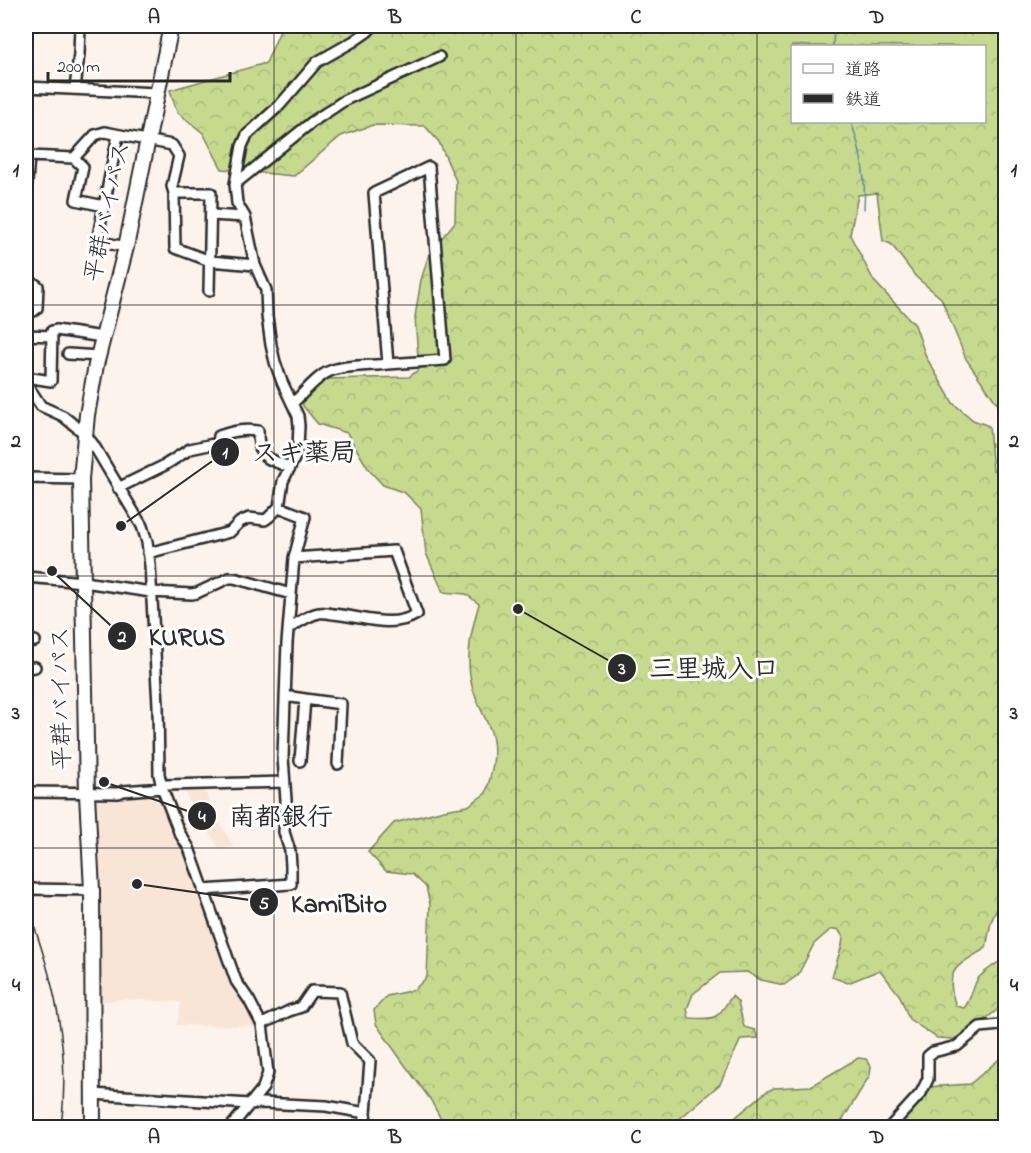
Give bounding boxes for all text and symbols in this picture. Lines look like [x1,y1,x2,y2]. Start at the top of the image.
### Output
text: A [148,4,160,33]
text: B [387,4,402,33]
text: C [631,4,642,33]
text: D [869,4,884,33]
scale bar [48,45,230,83]
legend [791,45,986,123]
text: 200 m [57,55,100,81]
text: 道路 [845,58,881,84]
text: 鉄道 [845,88,881,114]
street label: 平群バイパス [77,138,141,286]
text: 1 [13,157,20,186]
text: 1 [1011,157,1018,186]
text: 2 [10,428,21,457]
text: 2 [1008,428,1019,457]
callout: スギ薬局 [210,430,368,474]
text: スギ薬局 [252,436,356,474]
text: 1 [222,441,228,467]
callout: KURUS [107,614,238,658]
text: KURUS [149,620,226,658]
text: 2 [117,625,127,651]
street label: 平群バイパス [44,626,82,770]
callout: 三里城入口 [607,646,791,690]
text: 三里城入口 [649,652,779,690]
text: 3 [617,657,626,683]
text: 3 [11,700,20,729]
text: 3 [1009,700,1018,729]
callout: 南都銀行 [187,794,345,838]
text: 南都銀行 [229,800,333,838]
text: 4 [198,805,206,831]
callout: KamiBito [249,880,399,924]
text: KamiBito [291,887,387,925]
text: 5 [259,892,270,918]
text: 4 [12,972,21,1001]
text: 4 [1010,972,1019,1001]
text: A [148,1124,160,1153]
text: B [387,1124,402,1153]
text: C [631,1124,642,1153]
text: D [869,1124,884,1153]

